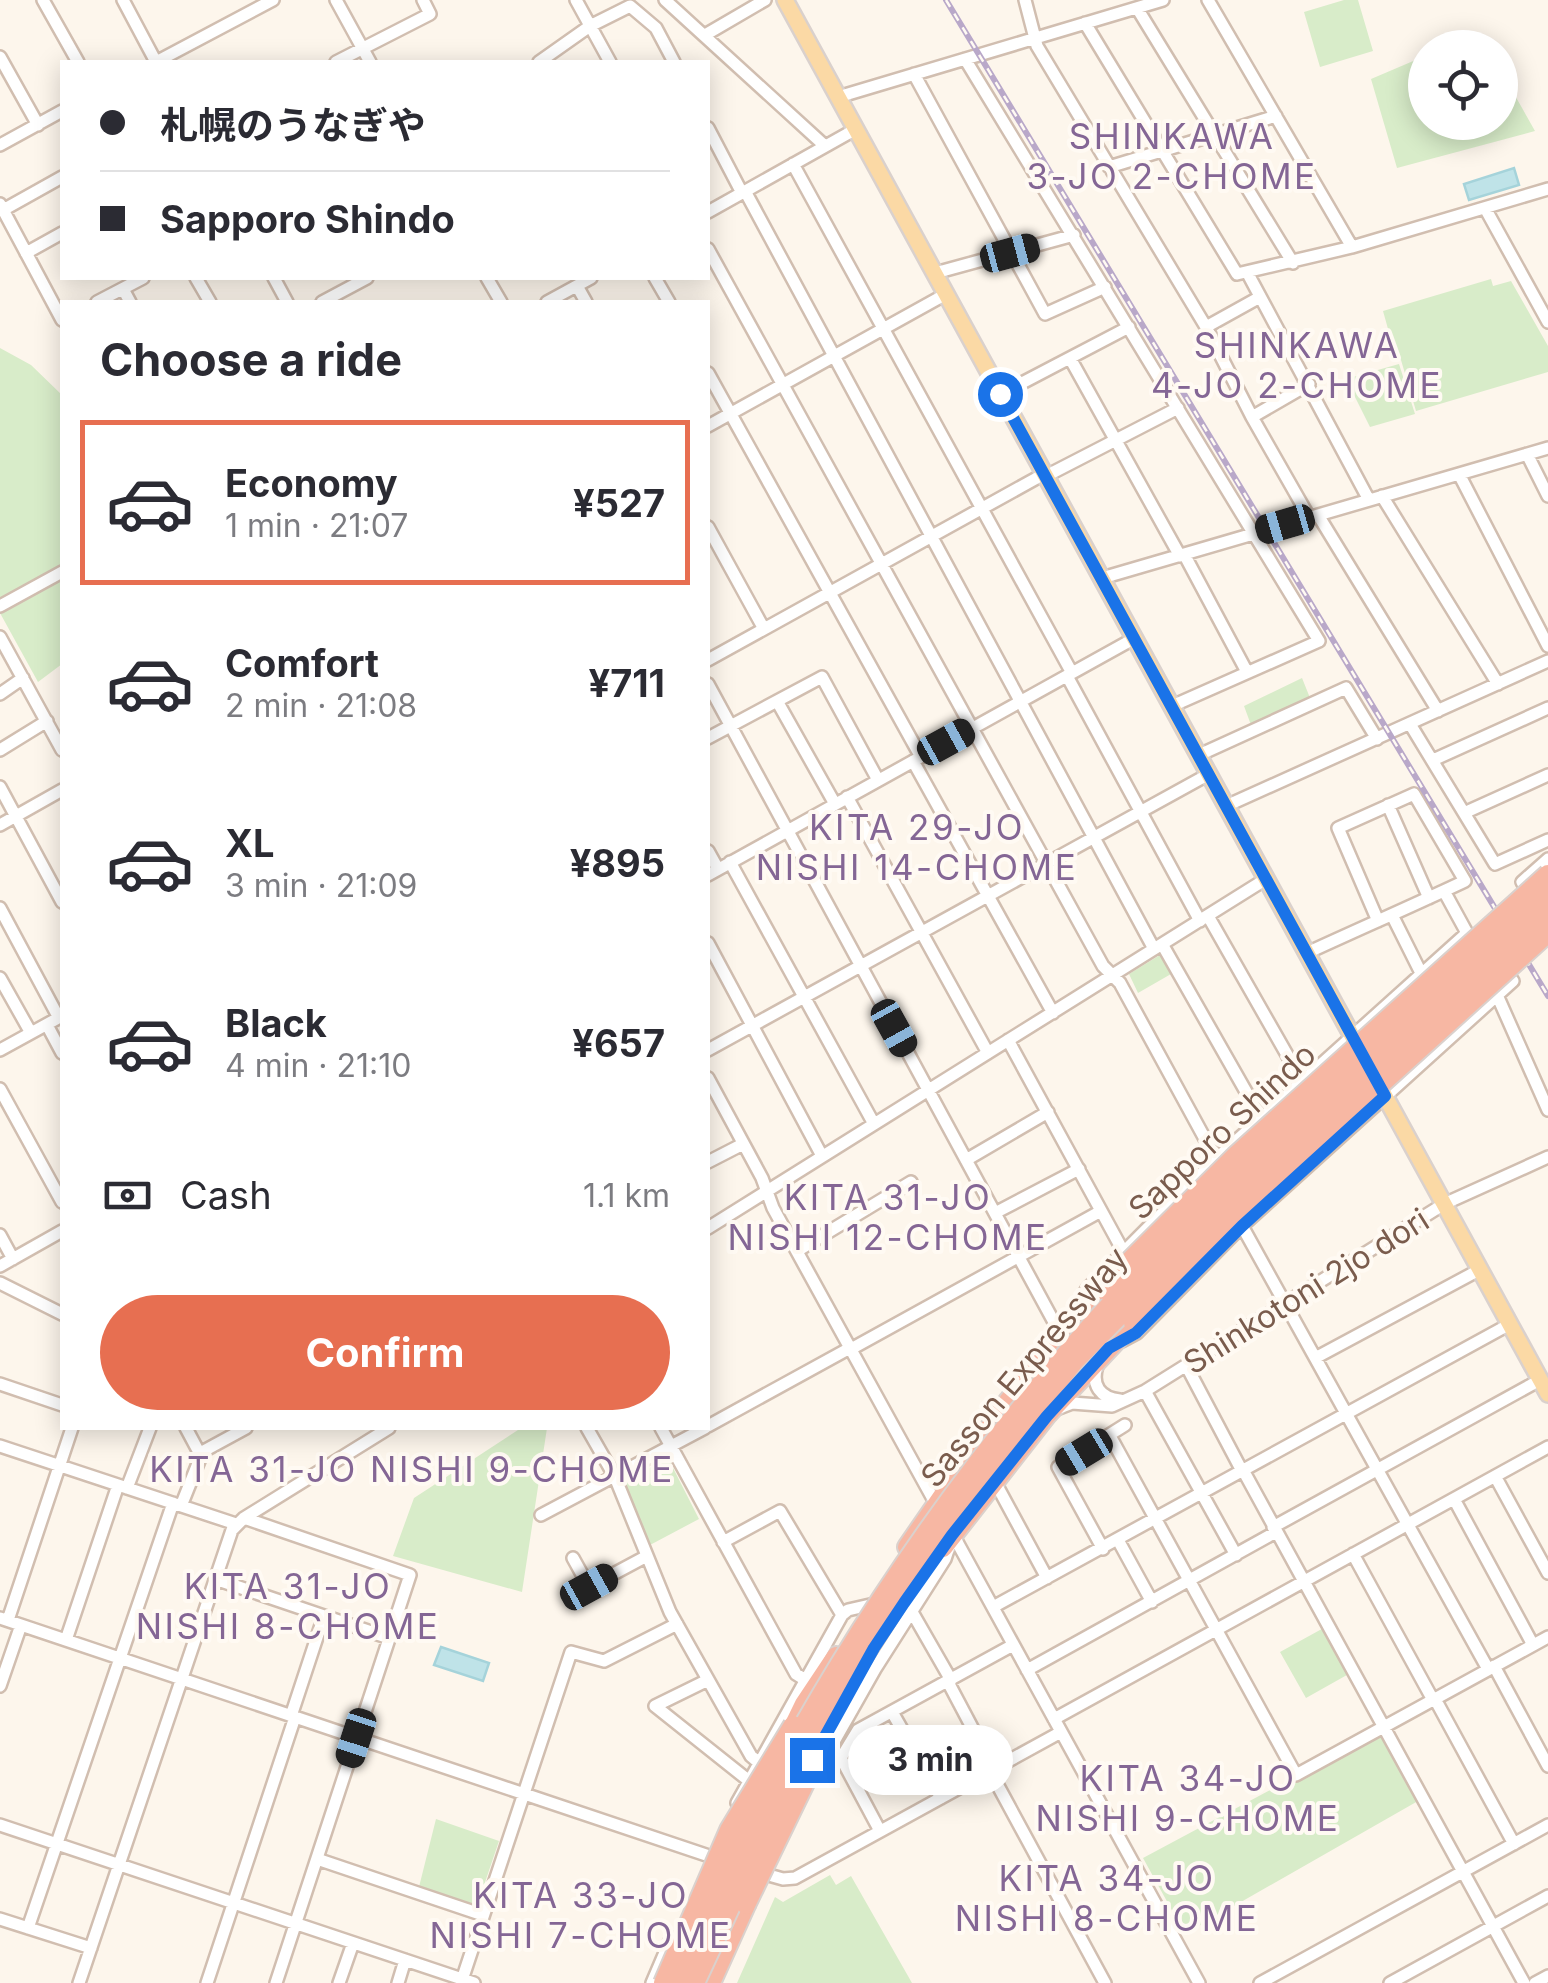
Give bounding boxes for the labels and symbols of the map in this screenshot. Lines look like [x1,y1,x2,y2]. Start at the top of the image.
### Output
district label: SHINKAWA 3-JO 2-CHOME [1026,115,1318,197]
car [977,231,1043,275]
district label: SHINKAWA 4-JO 2-CHOME [1151,324,1443,406]
route start [978,372,1023,417]
car [1252,501,1318,547]
car [912,714,980,770]
district label: KITA 29-JO NISHI 14-CHOME [756,806,1078,888]
car [866,994,922,1062]
street label: Sapporo Shindo [1120,1034,1324,1228]
district label: KITA 31-JO NISHI 12-CHOME [727,1176,1049,1258]
street label: Shinkotoni 2jo dori [1176,1200,1436,1382]
street label: Sasson Expressway [912,1239,1136,1495]
car [1051,1424,1117,1480]
district label: KITA 31-JO NISHI 9-CHOME [149,1448,675,1490]
car [555,1559,623,1615]
district label: KITA 31-JO NISHI 8-CHOME [136,1565,440,1647]
car [332,1705,380,1771]
callout: 3 min [847,1725,1012,1795]
route end [790,1738,835,1783]
district label: KITA 34-JO NISHI 9-CHOME [1036,1757,1340,1839]
district label: KITA 34-JO NISHI 8-CHOME [955,1857,1259,1939]
district label: KITA 33-JO NISHI 7-CHOME [430,1874,732,1956]

